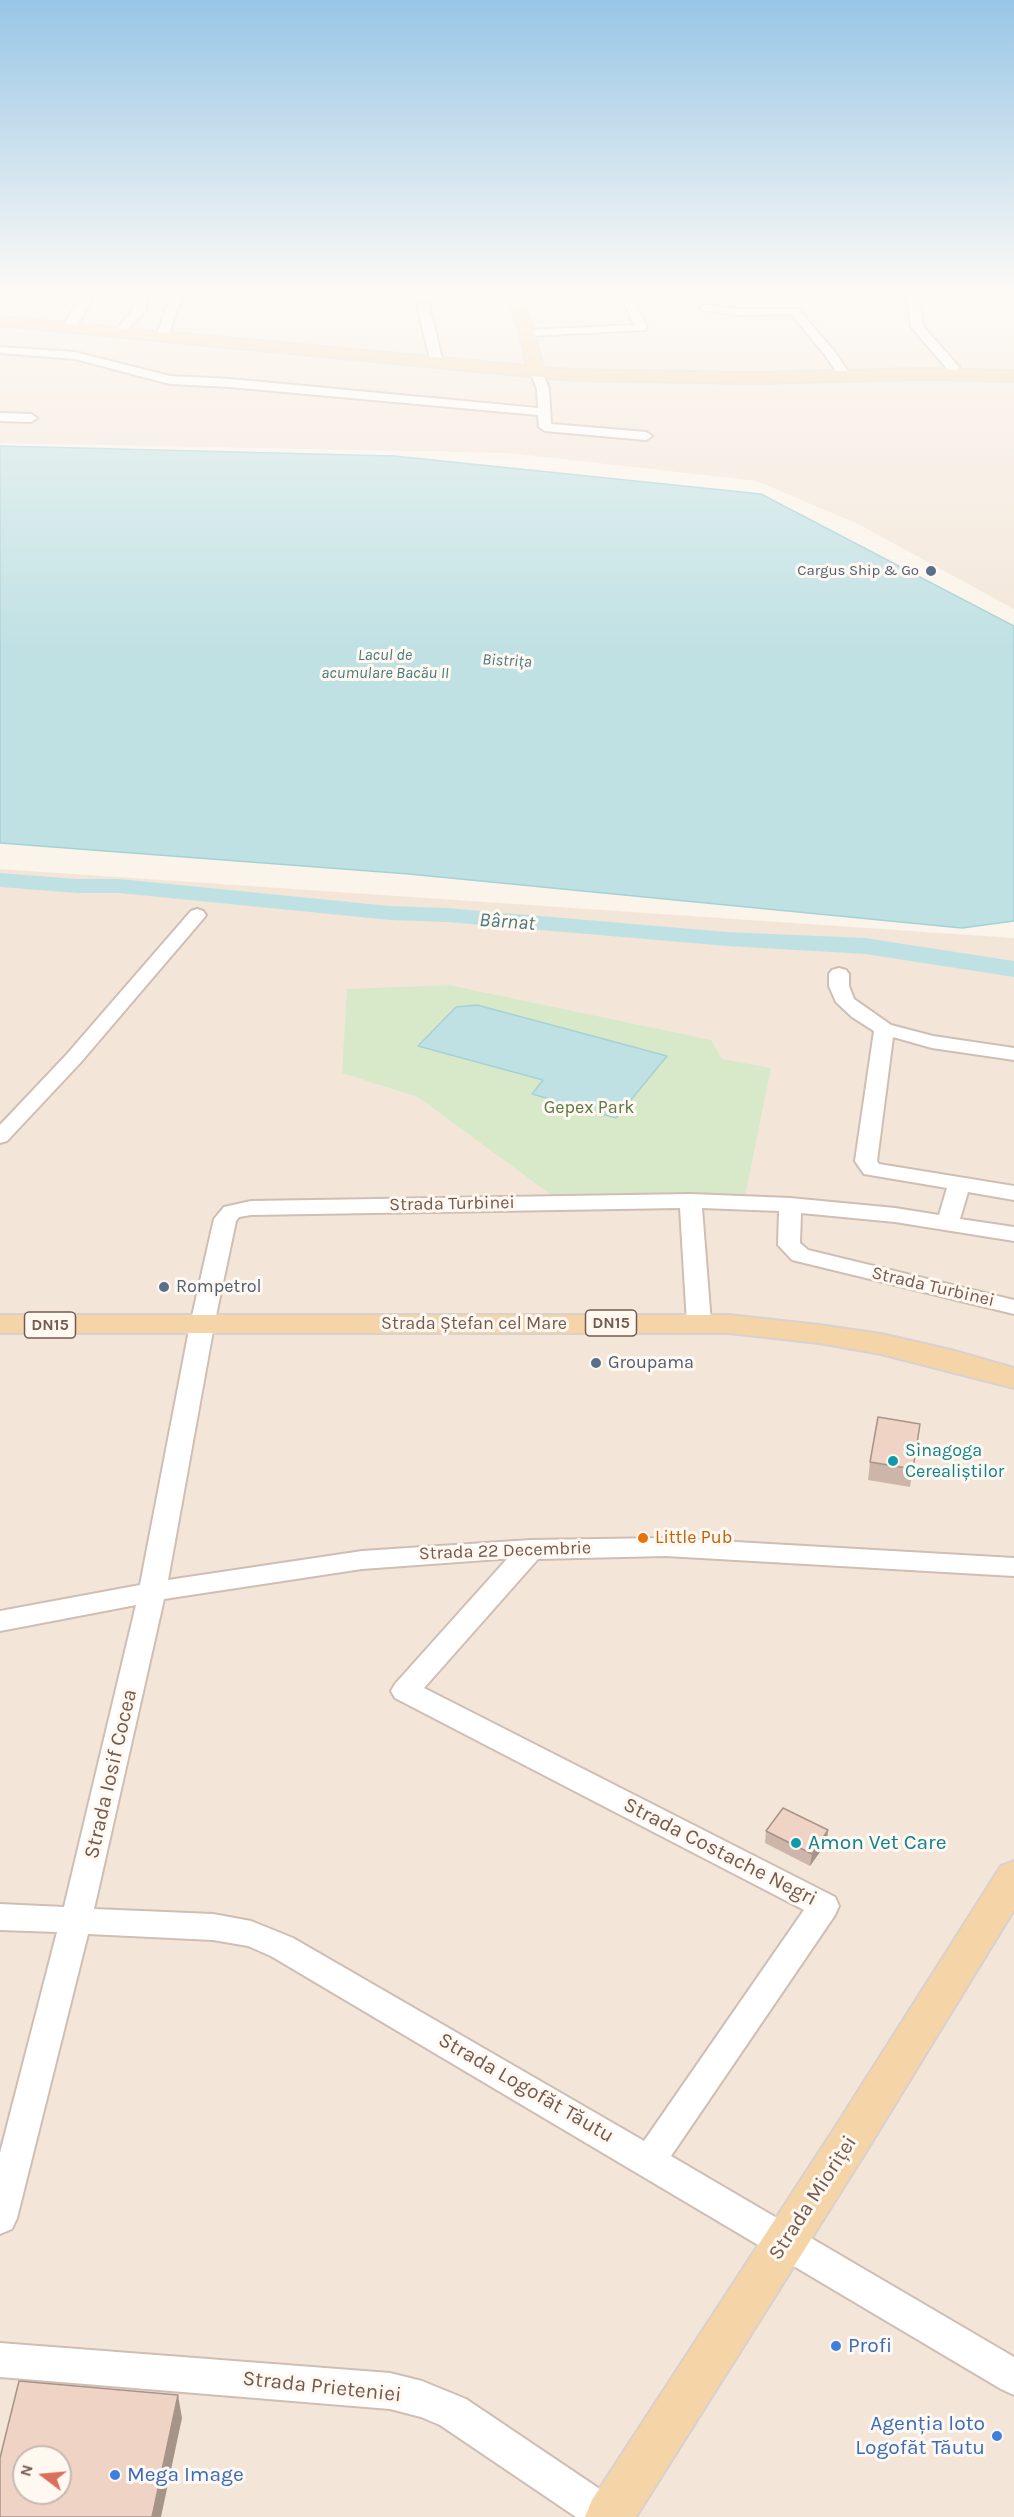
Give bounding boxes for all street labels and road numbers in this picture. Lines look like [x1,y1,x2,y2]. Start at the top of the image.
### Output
street label: Strada Turbinei [389,1192,515,1216]
street label: Strada Turbinei [869,1262,997,1312]
road number: DN15 [586,1310,636,1336]
road number: DN15 [25,1312,76,1338]
street label: Strada Ștefan cel Mare [381,1313,567,1335]
street label: Strada 22 Decembrie [419,1537,591,1565]
street label: Strada Iosif Cocea [79,1687,143,1861]
street label: Strada Costache Negri [619,1792,821,1912]
street label: Strada Logofăt Tăutu [434,2027,618,2149]
street label: Strada Mioriței [763,2131,863,2265]
street label: Strada Prieteniei [241,2366,403,2408]

